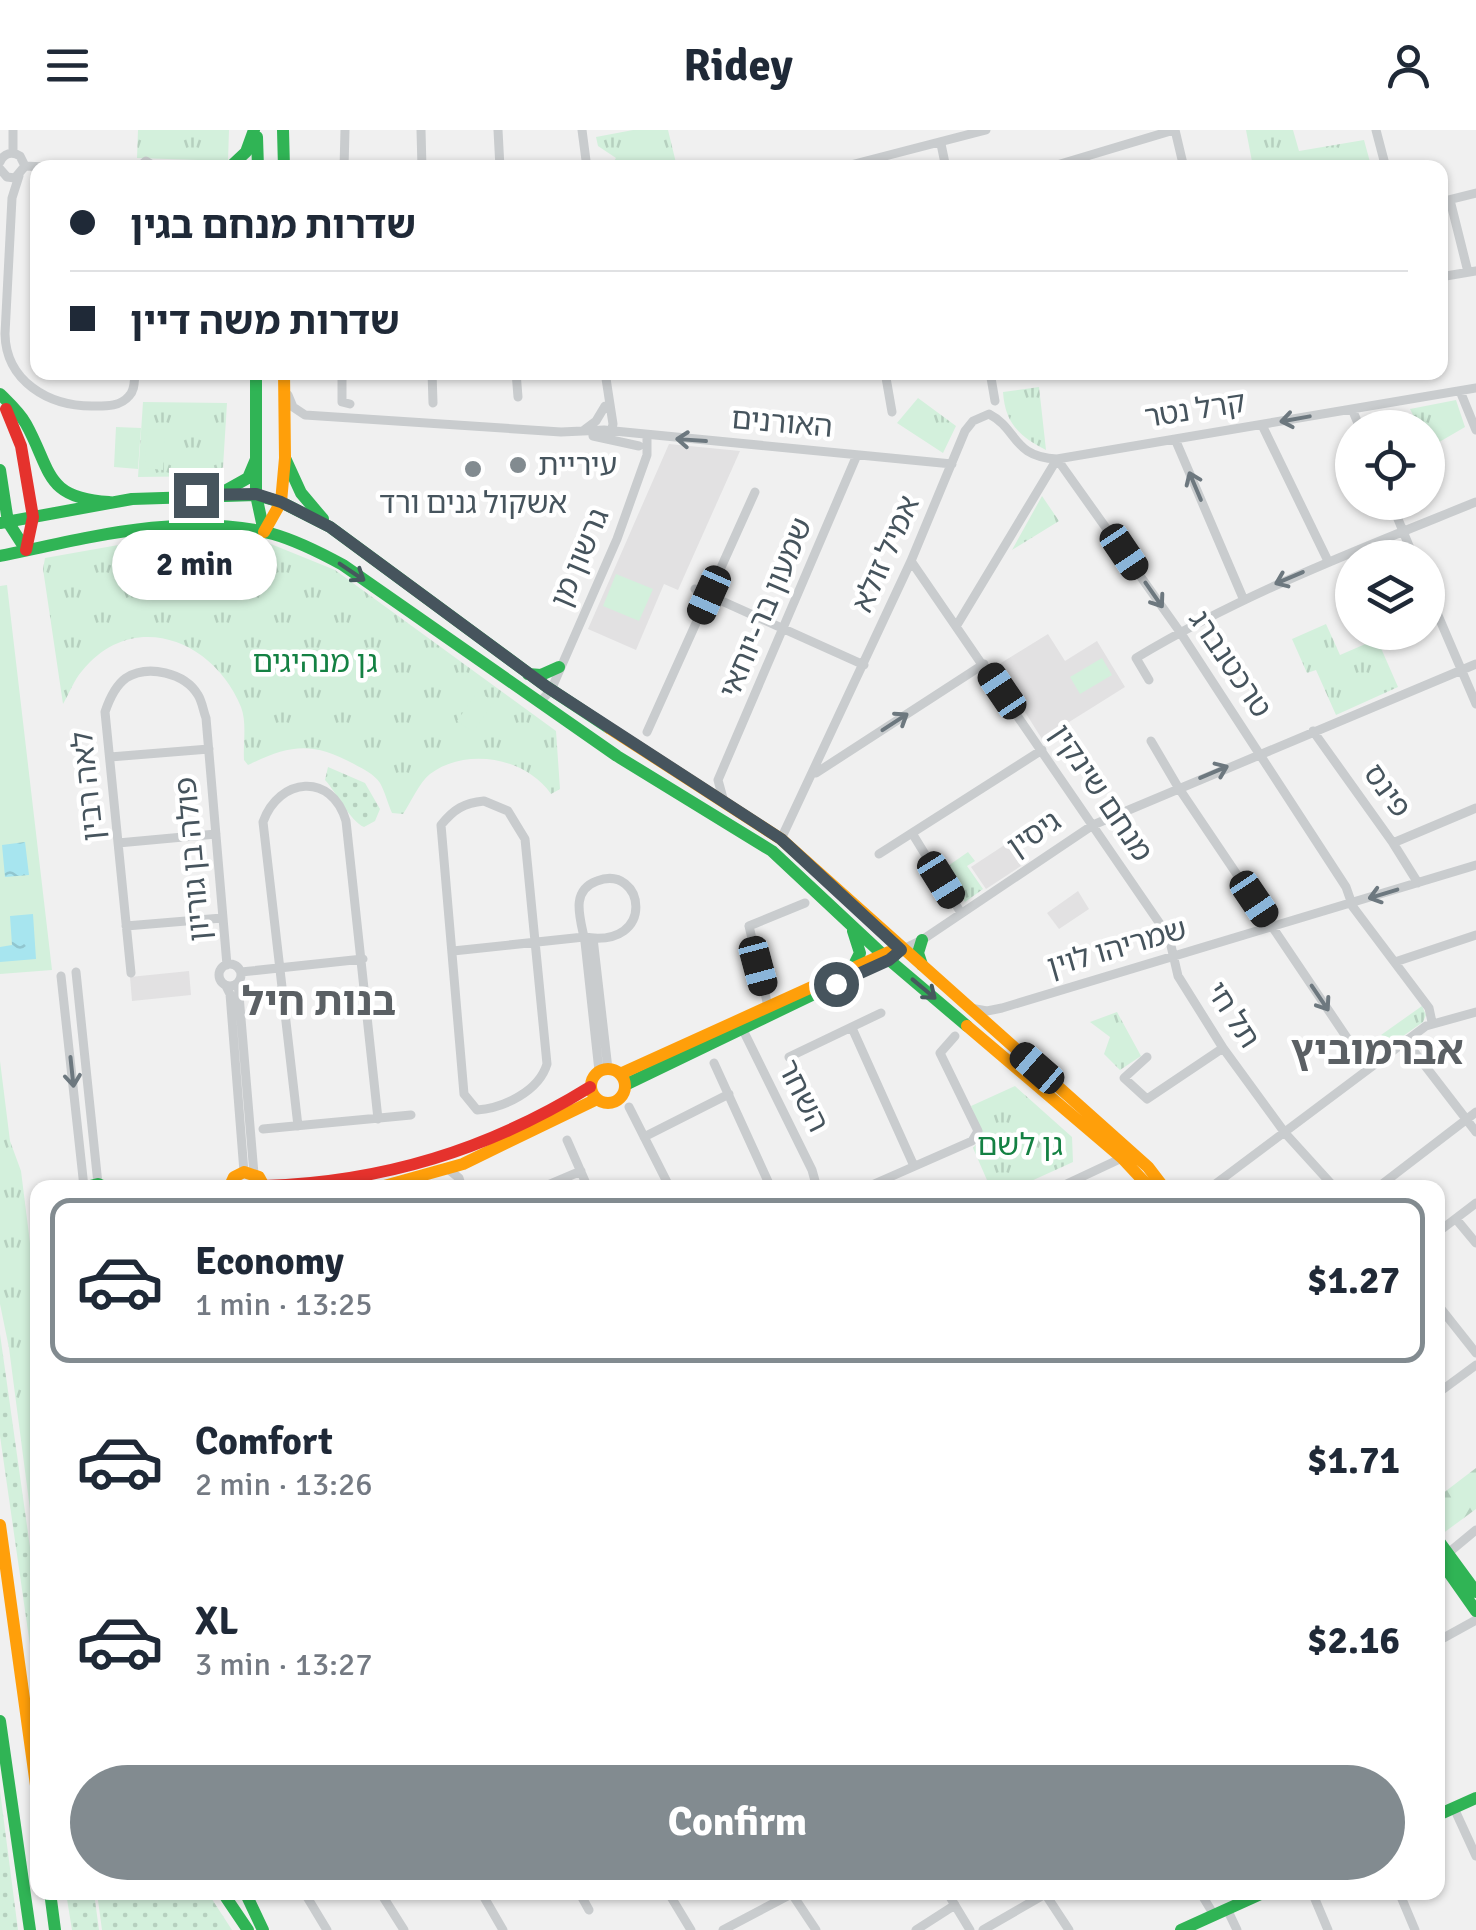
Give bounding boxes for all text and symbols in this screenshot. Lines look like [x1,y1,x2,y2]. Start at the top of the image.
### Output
icon: menu [40,38,95,93]
text: Ridey [683,38,793,93]
icon: person [1381,38,1436,93]
text: שדרות מנחם בגין [130,202,416,249]
text: שדרות משה דיין [130,298,400,345]
street label: קרל נטר [1142,384,1248,436]
street label: האורנים [730,400,834,446]
one-way arrow [1279,410,1311,429]
map controls [1335,410,1445,650]
button: locate [1335,410,1445,520]
one-way arrow [675,430,707,449]
place label: עיריית [538,447,617,484]
marker: עיריית [507,454,529,476]
marker: אשקול גנים ורד [462,458,484,480]
one-way arrow [1185,471,1203,502]
route end [174,473,219,518]
place label: אשקול גנים ורד [379,485,567,522]
street label: אמיל זולא [844,490,928,618]
street label: גרשון מן [543,503,617,613]
street label: שמעון בר-יוחאי [711,512,821,704]
car [1095,519,1153,585]
callout: 2 min [114,530,278,600]
button: layers [1335,540,1445,650]
text: 2 min [156,545,233,584]
one-way arrow [338,561,366,582]
car [683,561,735,629]
one-way arrow [1274,570,1305,588]
one-way arrow [1143,581,1164,608]
street label: טרכטנברג [1180,603,1280,725]
park label: גן מנהיגים [252,644,378,681]
car [973,658,1031,724]
one-way arrow [881,711,909,732]
street label: מנחם שינקין [1042,717,1160,869]
street label: לאה רבין [64,729,112,843]
street label: פינס [1355,757,1419,825]
one-way arrow [1199,762,1229,780]
street label: פולה בן גוריון [167,775,219,943]
street label: גיסין [1000,803,1068,865]
car [912,847,970,913]
car [1225,866,1283,932]
one-way arrow [1367,886,1399,904]
street label: שמריהו לוין [1043,910,1191,986]
car [736,933,780,999]
route start [814,962,859,1007]
street label: תל חי [1198,975,1268,1055]
district label: בנות חיל [242,977,396,1027]
one-way arrow [911,977,936,1000]
one-way arrow [1310,983,1331,1011]
district label: אברמוביץ [1290,1026,1464,1076]
car [1005,1037,1069,1099]
street label: השחר [769,1054,837,1138]
one-way arrow [62,1056,81,1088]
park label: גן לשם [977,1127,1063,1164]
icon: car [75,1236,165,1326]
text: Economy [195,1238,344,1285]
text: $1.27 [1307,1257,1400,1304]
text: 1 min · 13:25 [195,1285,373,1324]
icon: car [75,1416,165,1506]
text: Comfort [195,1418,333,1465]
text: $1.71 [1307,1437,1400,1484]
text: 2 min · 13:26 [195,1465,373,1504]
icon: car [75,1596,165,1686]
text: XL [195,1598,238,1645]
text: $2.16 [1307,1617,1400,1664]
text: 3 min · 13:27 [195,1645,373,1684]
button: Confirm [70,1765,1405,1880]

